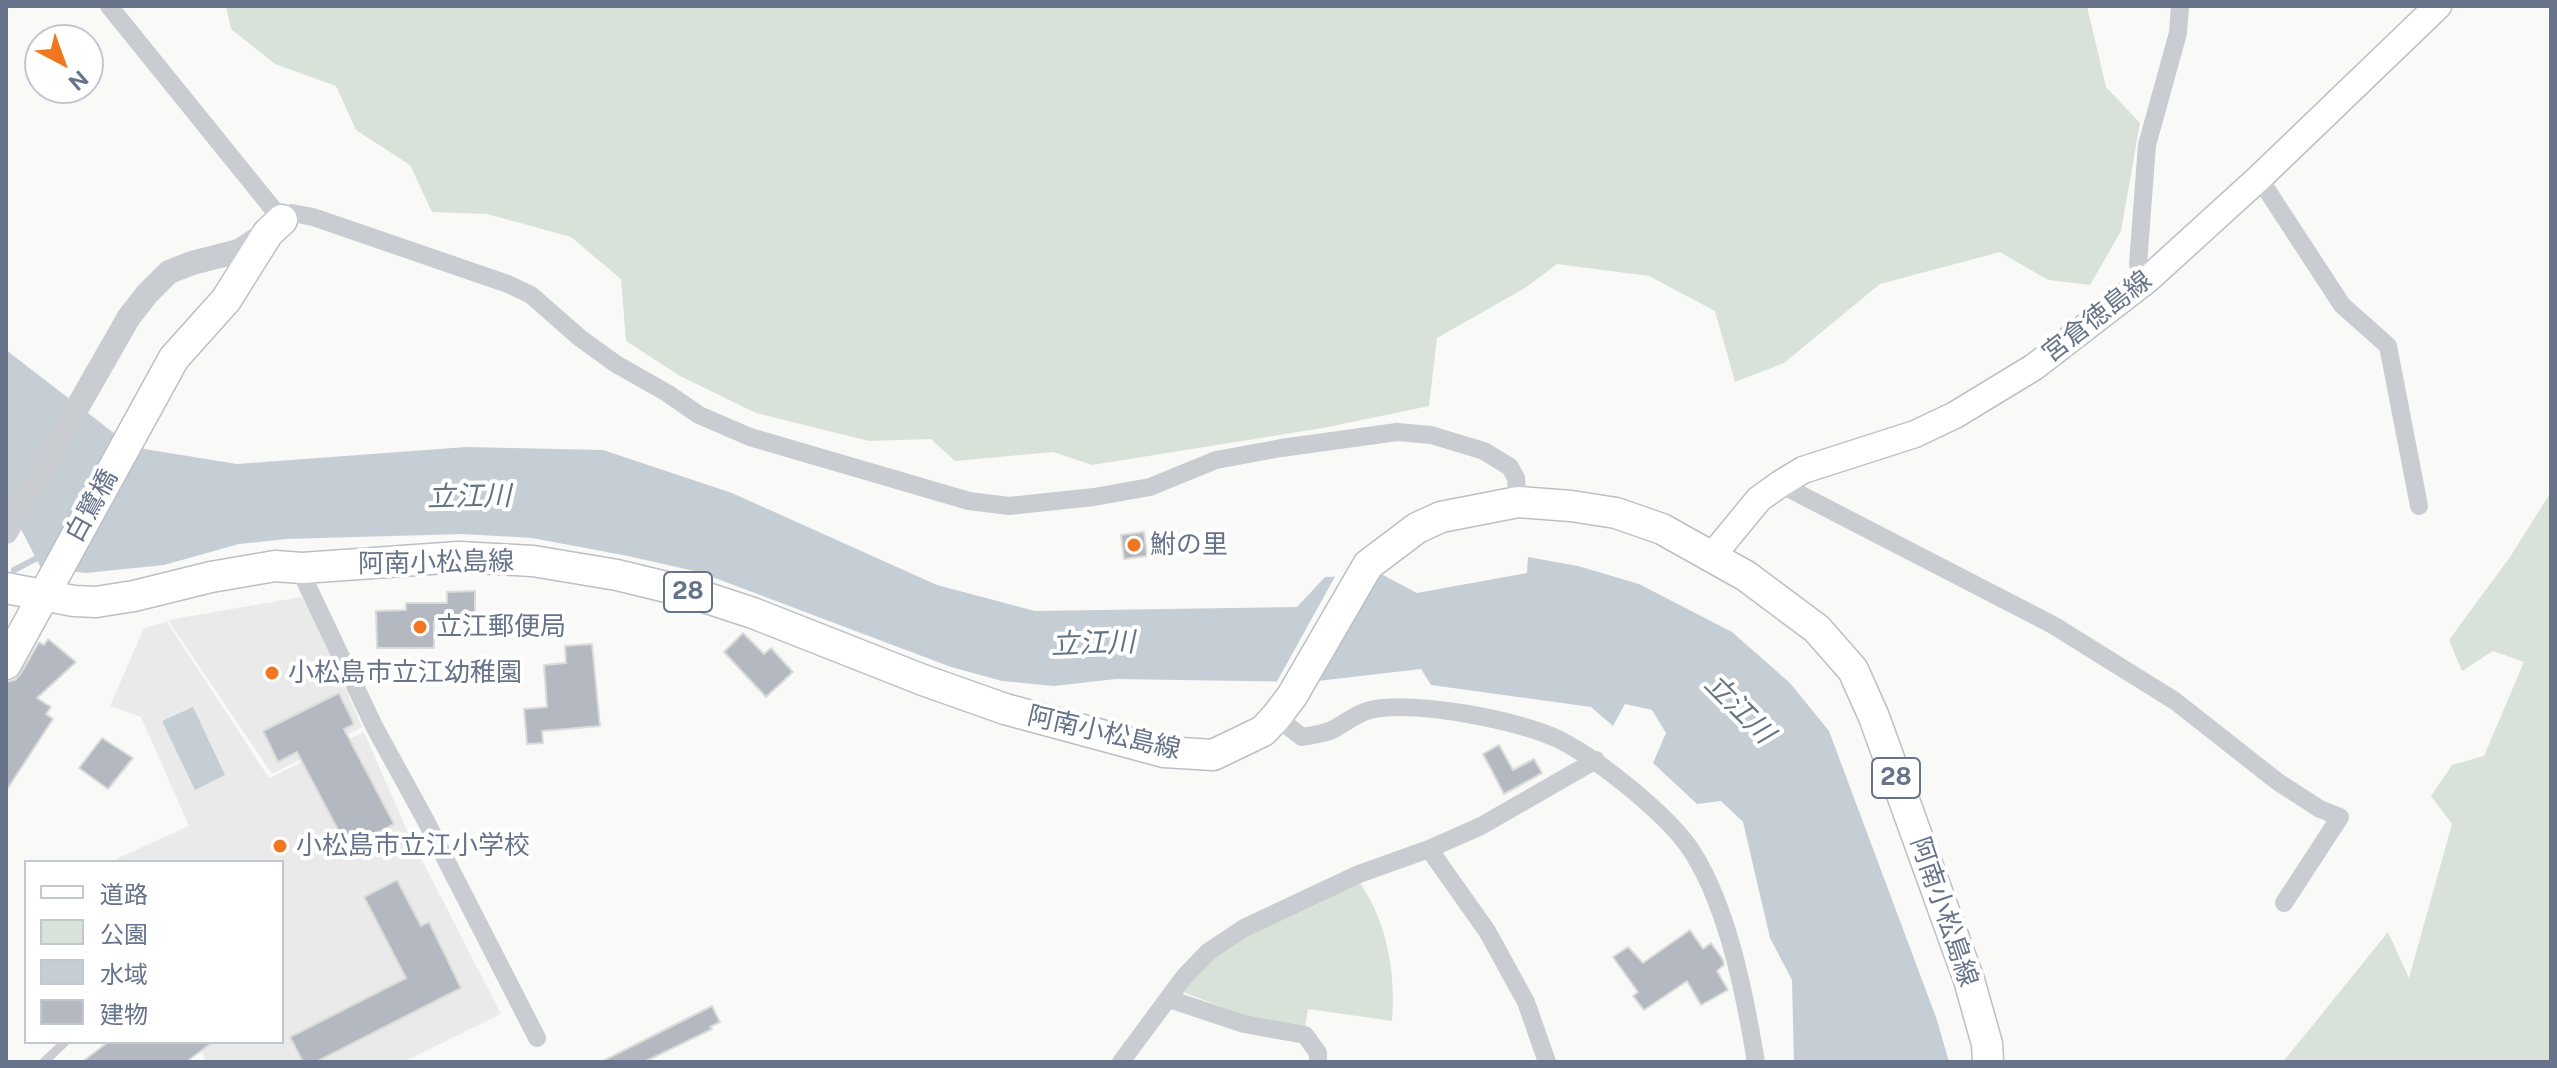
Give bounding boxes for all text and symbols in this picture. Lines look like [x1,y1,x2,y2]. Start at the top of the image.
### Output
north arrow [24,24,104,104]
text: N [63,65,93,96]
street label: 宮倉徳島線 [2036,265,2158,369]
street label: 白鷺橋 [59,464,125,548]
water label: 立江川 [427,479,511,515]
place label: 鮒の里 [1150,529,1228,561]
marker: 鮒の里 [1125,536,1143,554]
street label: 阿南小松島線 [358,546,514,580]
road number: 28 [664,572,712,612]
place label: 立江郵便局 [436,611,566,643]
marker: 立江郵便局 [411,618,429,636]
water label: 立江川 [1050,626,1136,662]
place label: 小松島市立江幼稚園 [288,657,522,689]
marker: 小松島市立江幼稚園 [263,664,281,682]
water label: 立江川 [1697,667,1781,751]
street label: 阿南小松島線 [1024,700,1184,766]
road number: 28 [1872,758,1920,798]
place label: 小松島市立江小学校 [296,830,530,862]
street label: 阿南小松島線 [1904,833,1984,991]
marker: 小松島市立江小学校 [271,837,289,855]
legend [24,860,284,1044]
text: 道路 [100,880,148,908]
text: 公園 [100,920,148,948]
text: 水域 [100,960,148,988]
text: 建物 [100,1000,148,1028]

